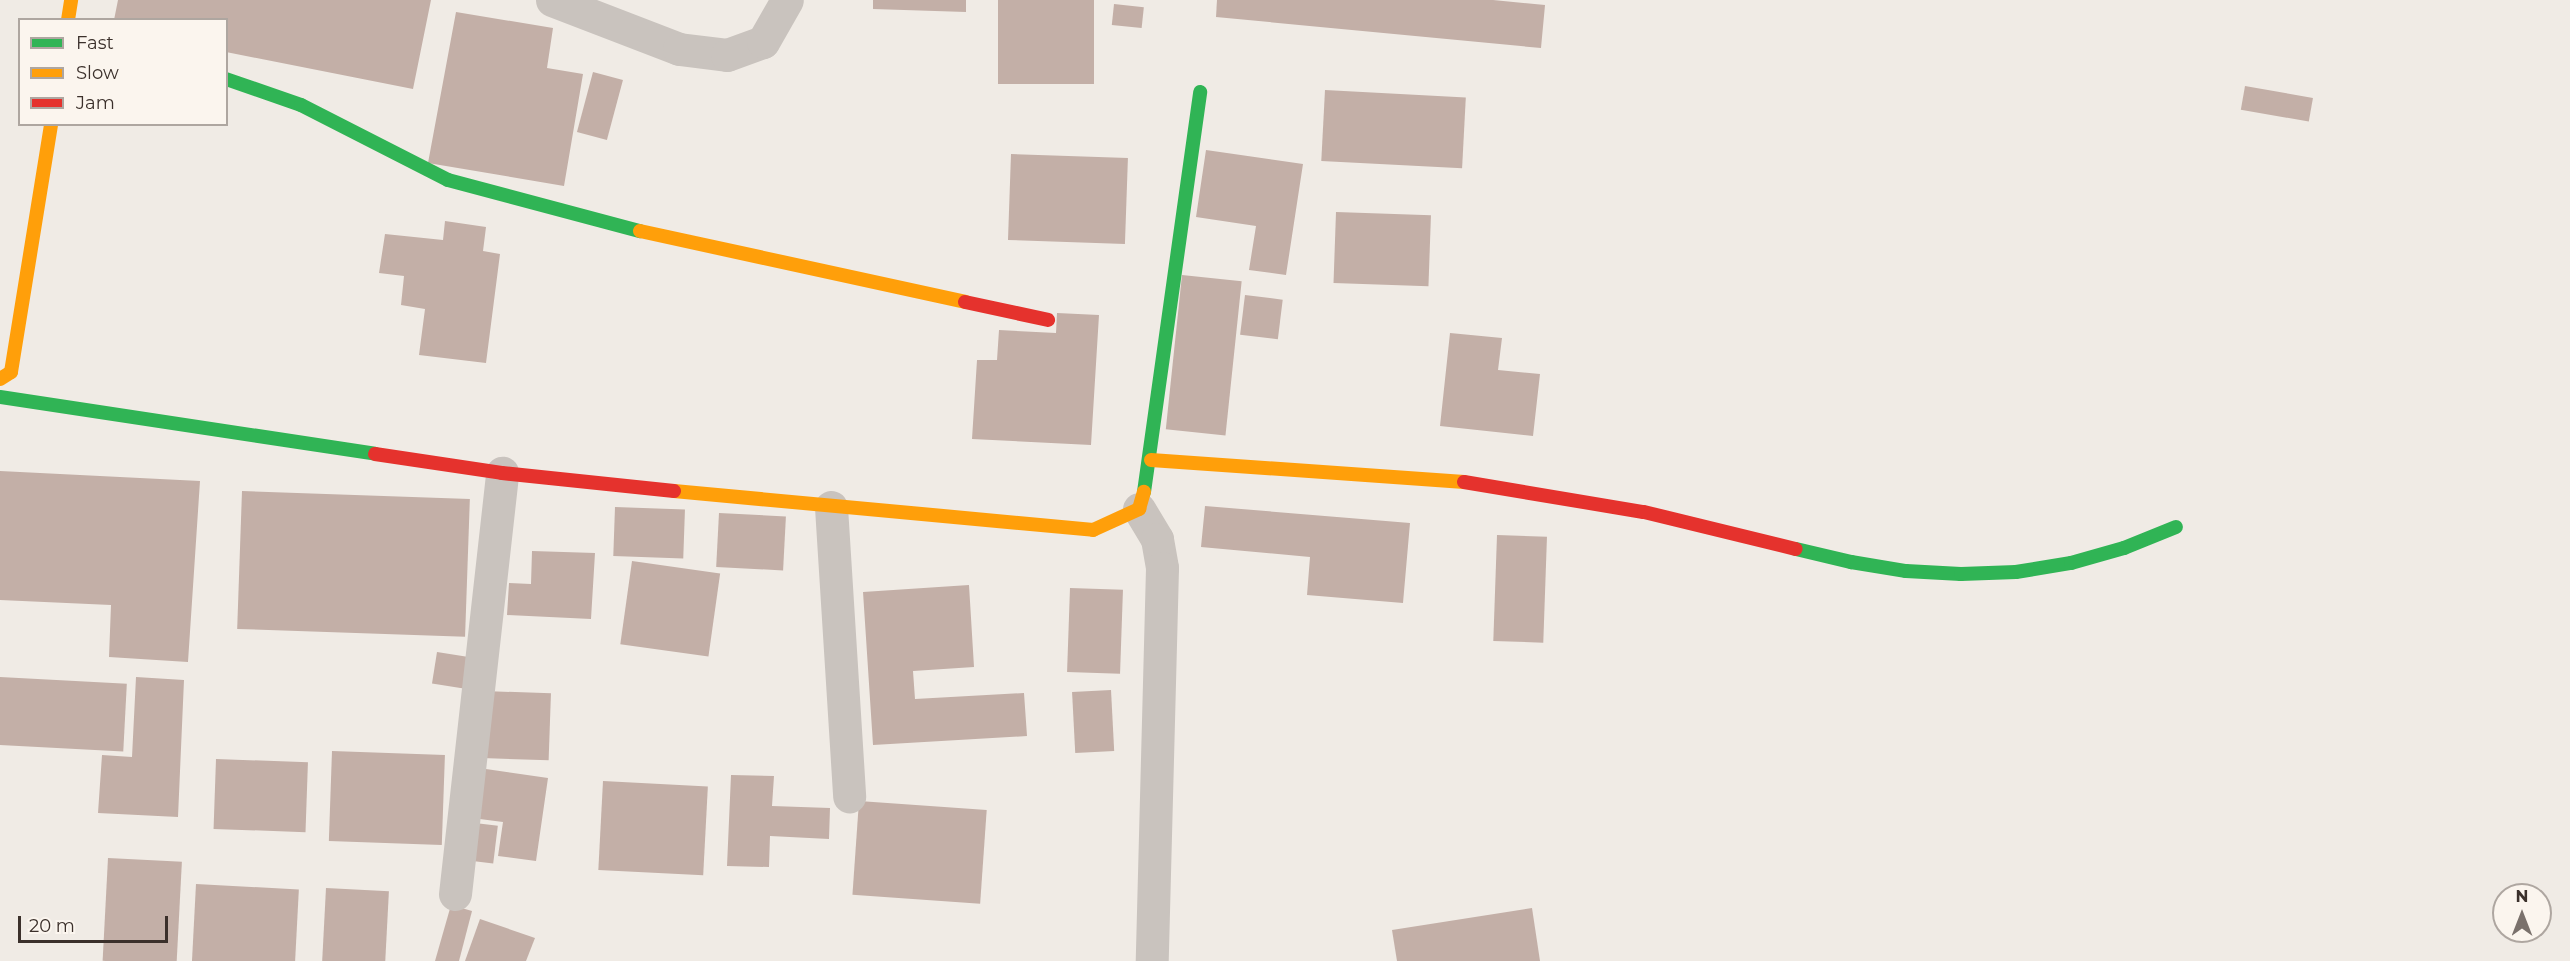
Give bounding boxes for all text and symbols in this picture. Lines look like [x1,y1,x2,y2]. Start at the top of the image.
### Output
legend [18,18,228,126]
text: Fast [76,32,114,54]
text: Slow [76,62,119,84]
text: Jam [76,92,115,114]
north arrow [2492,883,2552,943]
text: N [2516,887,2528,906]
scale bar [21,904,171,942]
text: 20 m [29,915,75,937]

